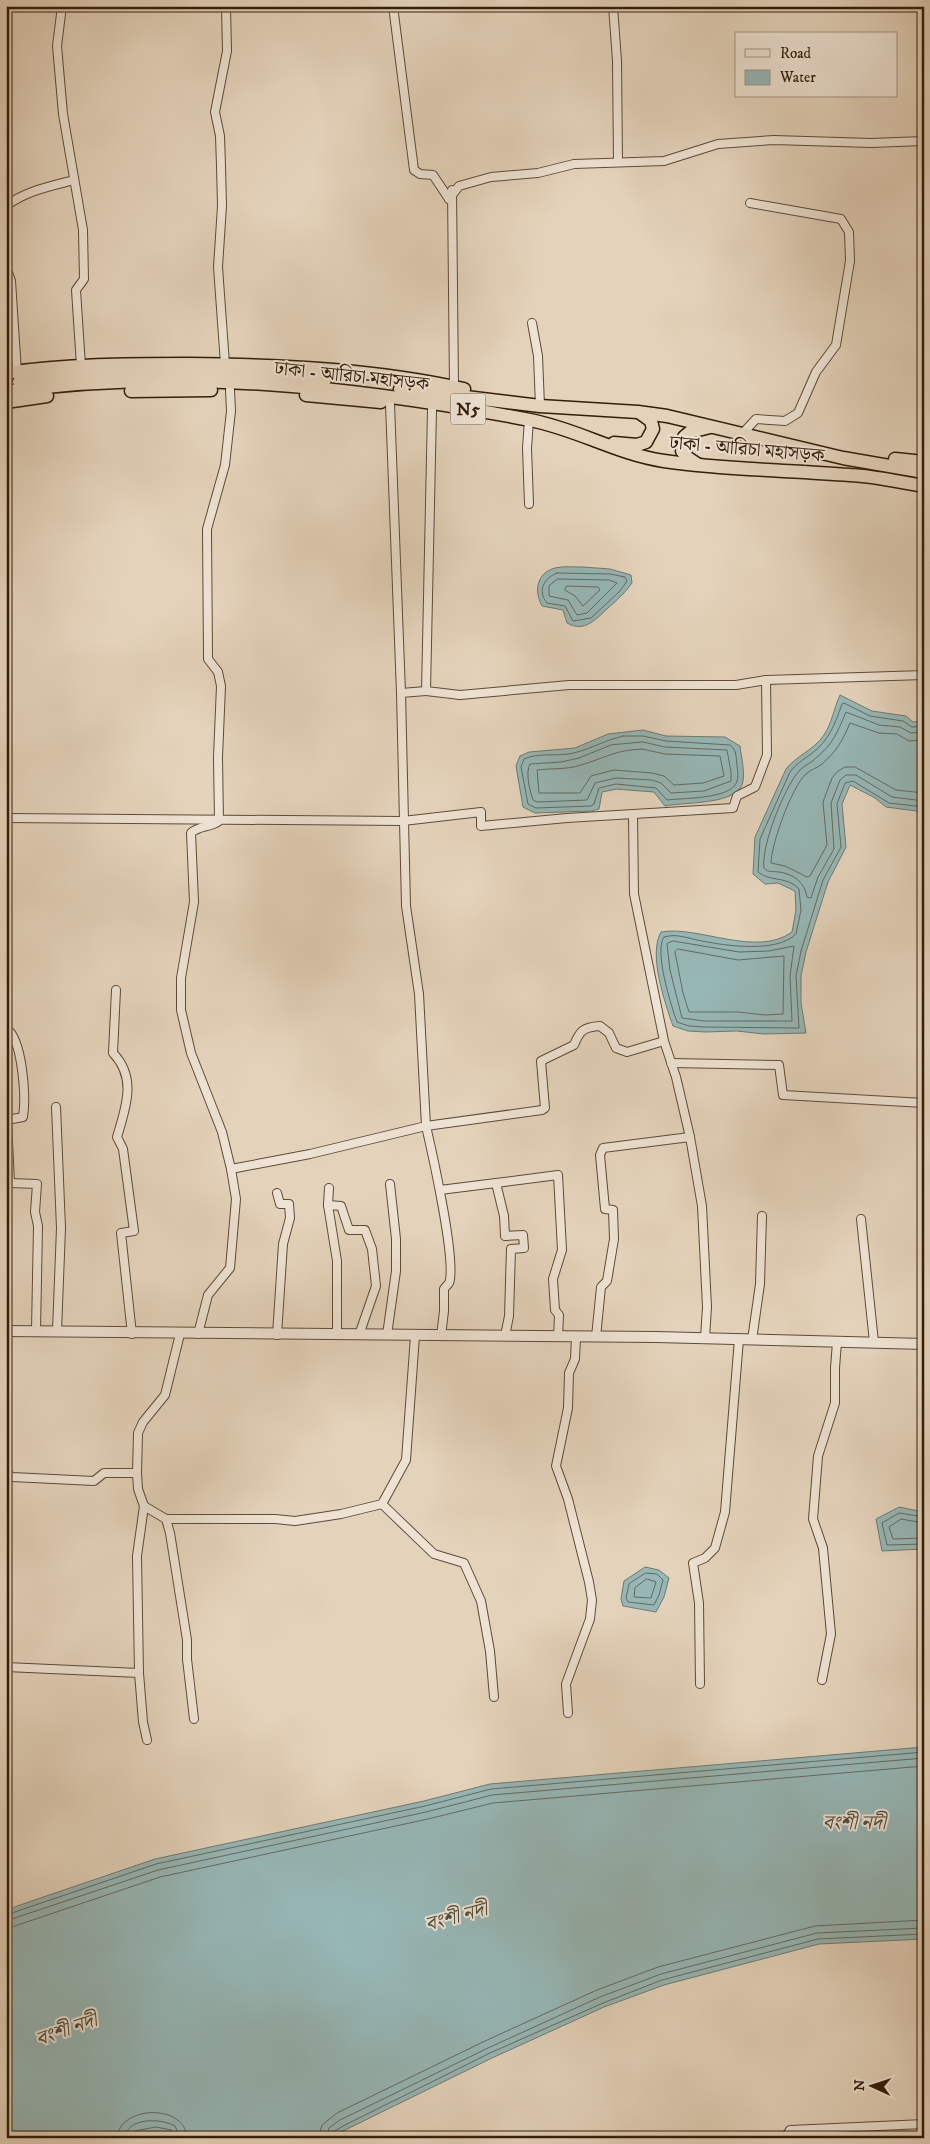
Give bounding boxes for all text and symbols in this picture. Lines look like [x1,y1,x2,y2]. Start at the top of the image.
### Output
legend [735,32,898,98]
text: Road [780,44,812,63]
text: Water [779,68,816,87]
street label: ঢাকা - আরিচা মহাসড়ক [272,356,431,396]
road number: N5 [450,394,486,424]
street label: ঢাকা - আরিচা মহাসড়ক [668,430,826,468]
water label: বংশী নদী [822,1810,888,1836]
water label: বংশী নদী [422,1896,492,1938]
water label: বংশী নদী [32,2007,102,2053]
north arrow [848,2062,898,2112]
text: N [851,2079,869,2092]

